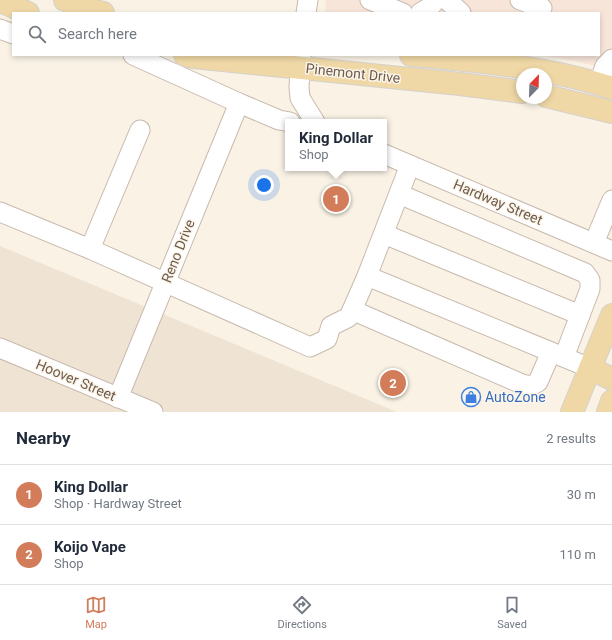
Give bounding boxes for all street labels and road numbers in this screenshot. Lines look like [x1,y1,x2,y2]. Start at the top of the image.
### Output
street label: Pinemont Drive [305,60,401,86]
street label: Hardway Street [451,176,545,228]
street label: Reno Drive [158,217,198,285]
street label: Hoover Street [34,356,119,404]

